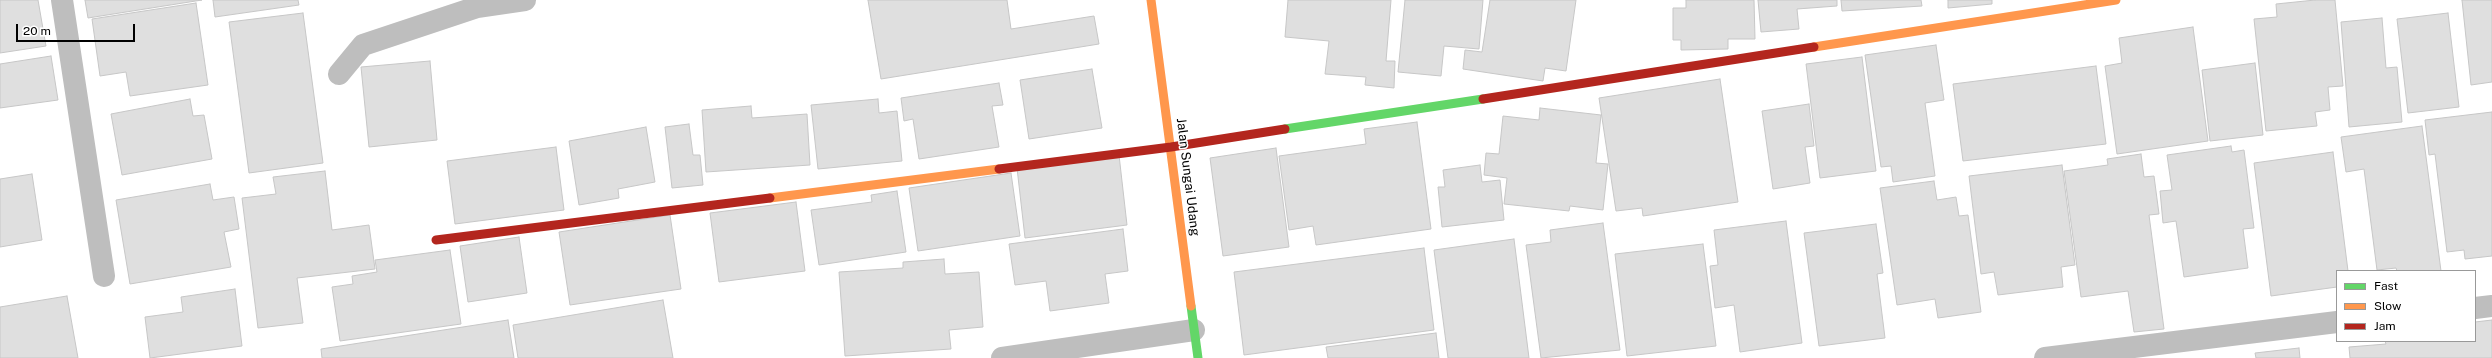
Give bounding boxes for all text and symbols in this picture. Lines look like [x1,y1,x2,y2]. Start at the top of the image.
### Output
scale bar [18,16,137,42]
text: 20 m [23,24,51,38]
street label: Jalan Sungai Udang [1173,117,1203,237]
legend [2336,270,2476,342]
text: Fast [2374,279,2398,293]
text: Slow [2374,299,2401,313]
text: Jam [2374,319,2396,333]

